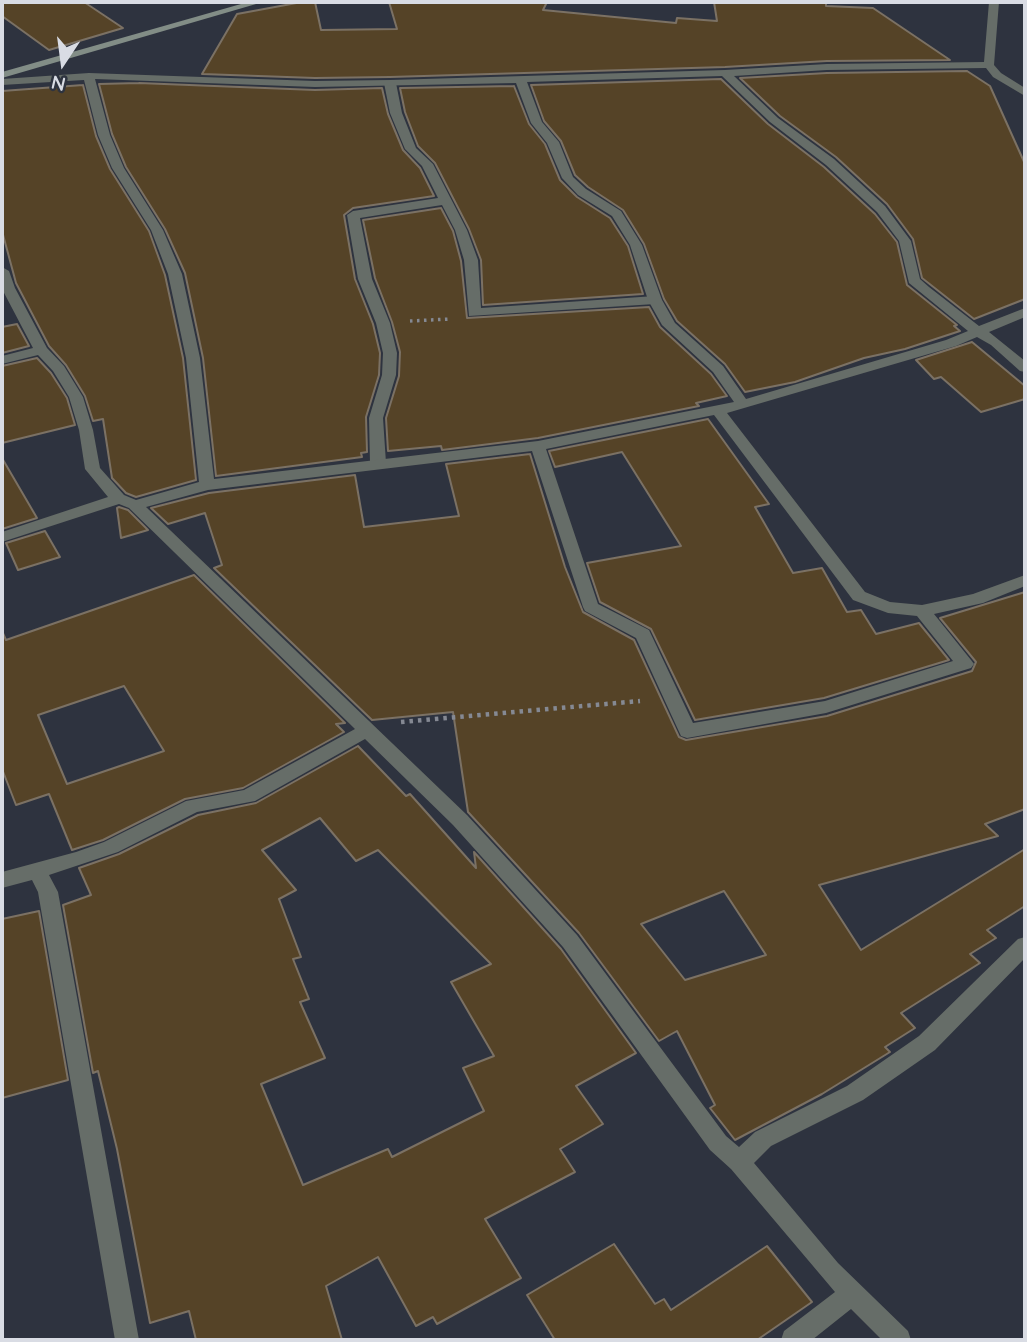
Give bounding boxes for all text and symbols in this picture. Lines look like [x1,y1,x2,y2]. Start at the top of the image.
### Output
north arrow [28,28,98,98]
text: N [49,70,68,97]

